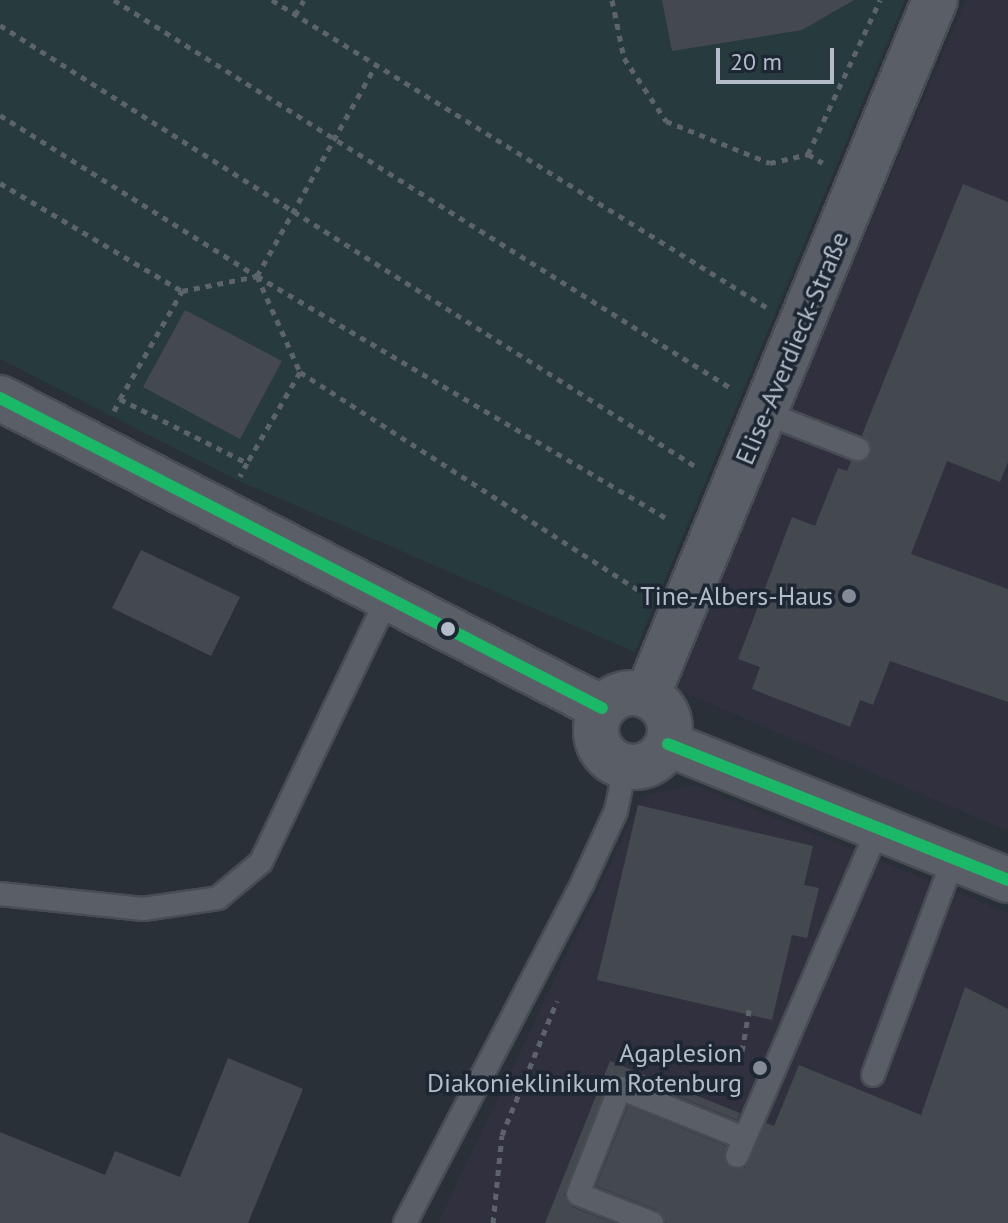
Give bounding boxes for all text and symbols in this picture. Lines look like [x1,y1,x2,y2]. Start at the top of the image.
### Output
scale bar [720,32,838,82]
text: 20 m [730,46,782,77]
street label: Elise-Averdieck-Straße [729,227,855,469]
place label: Tine-Albers-Haus [640,580,833,612]
marker: Tine-Albers-Haus [840,587,858,605]
unlabelled marker [440,621,456,637]
place label: Agaplesion Diakonieklinikum Rotenburg [427,1037,742,1098]
marker: Agaplesion Diakonieklinikum Rotenburg [749,1057,771,1079]

